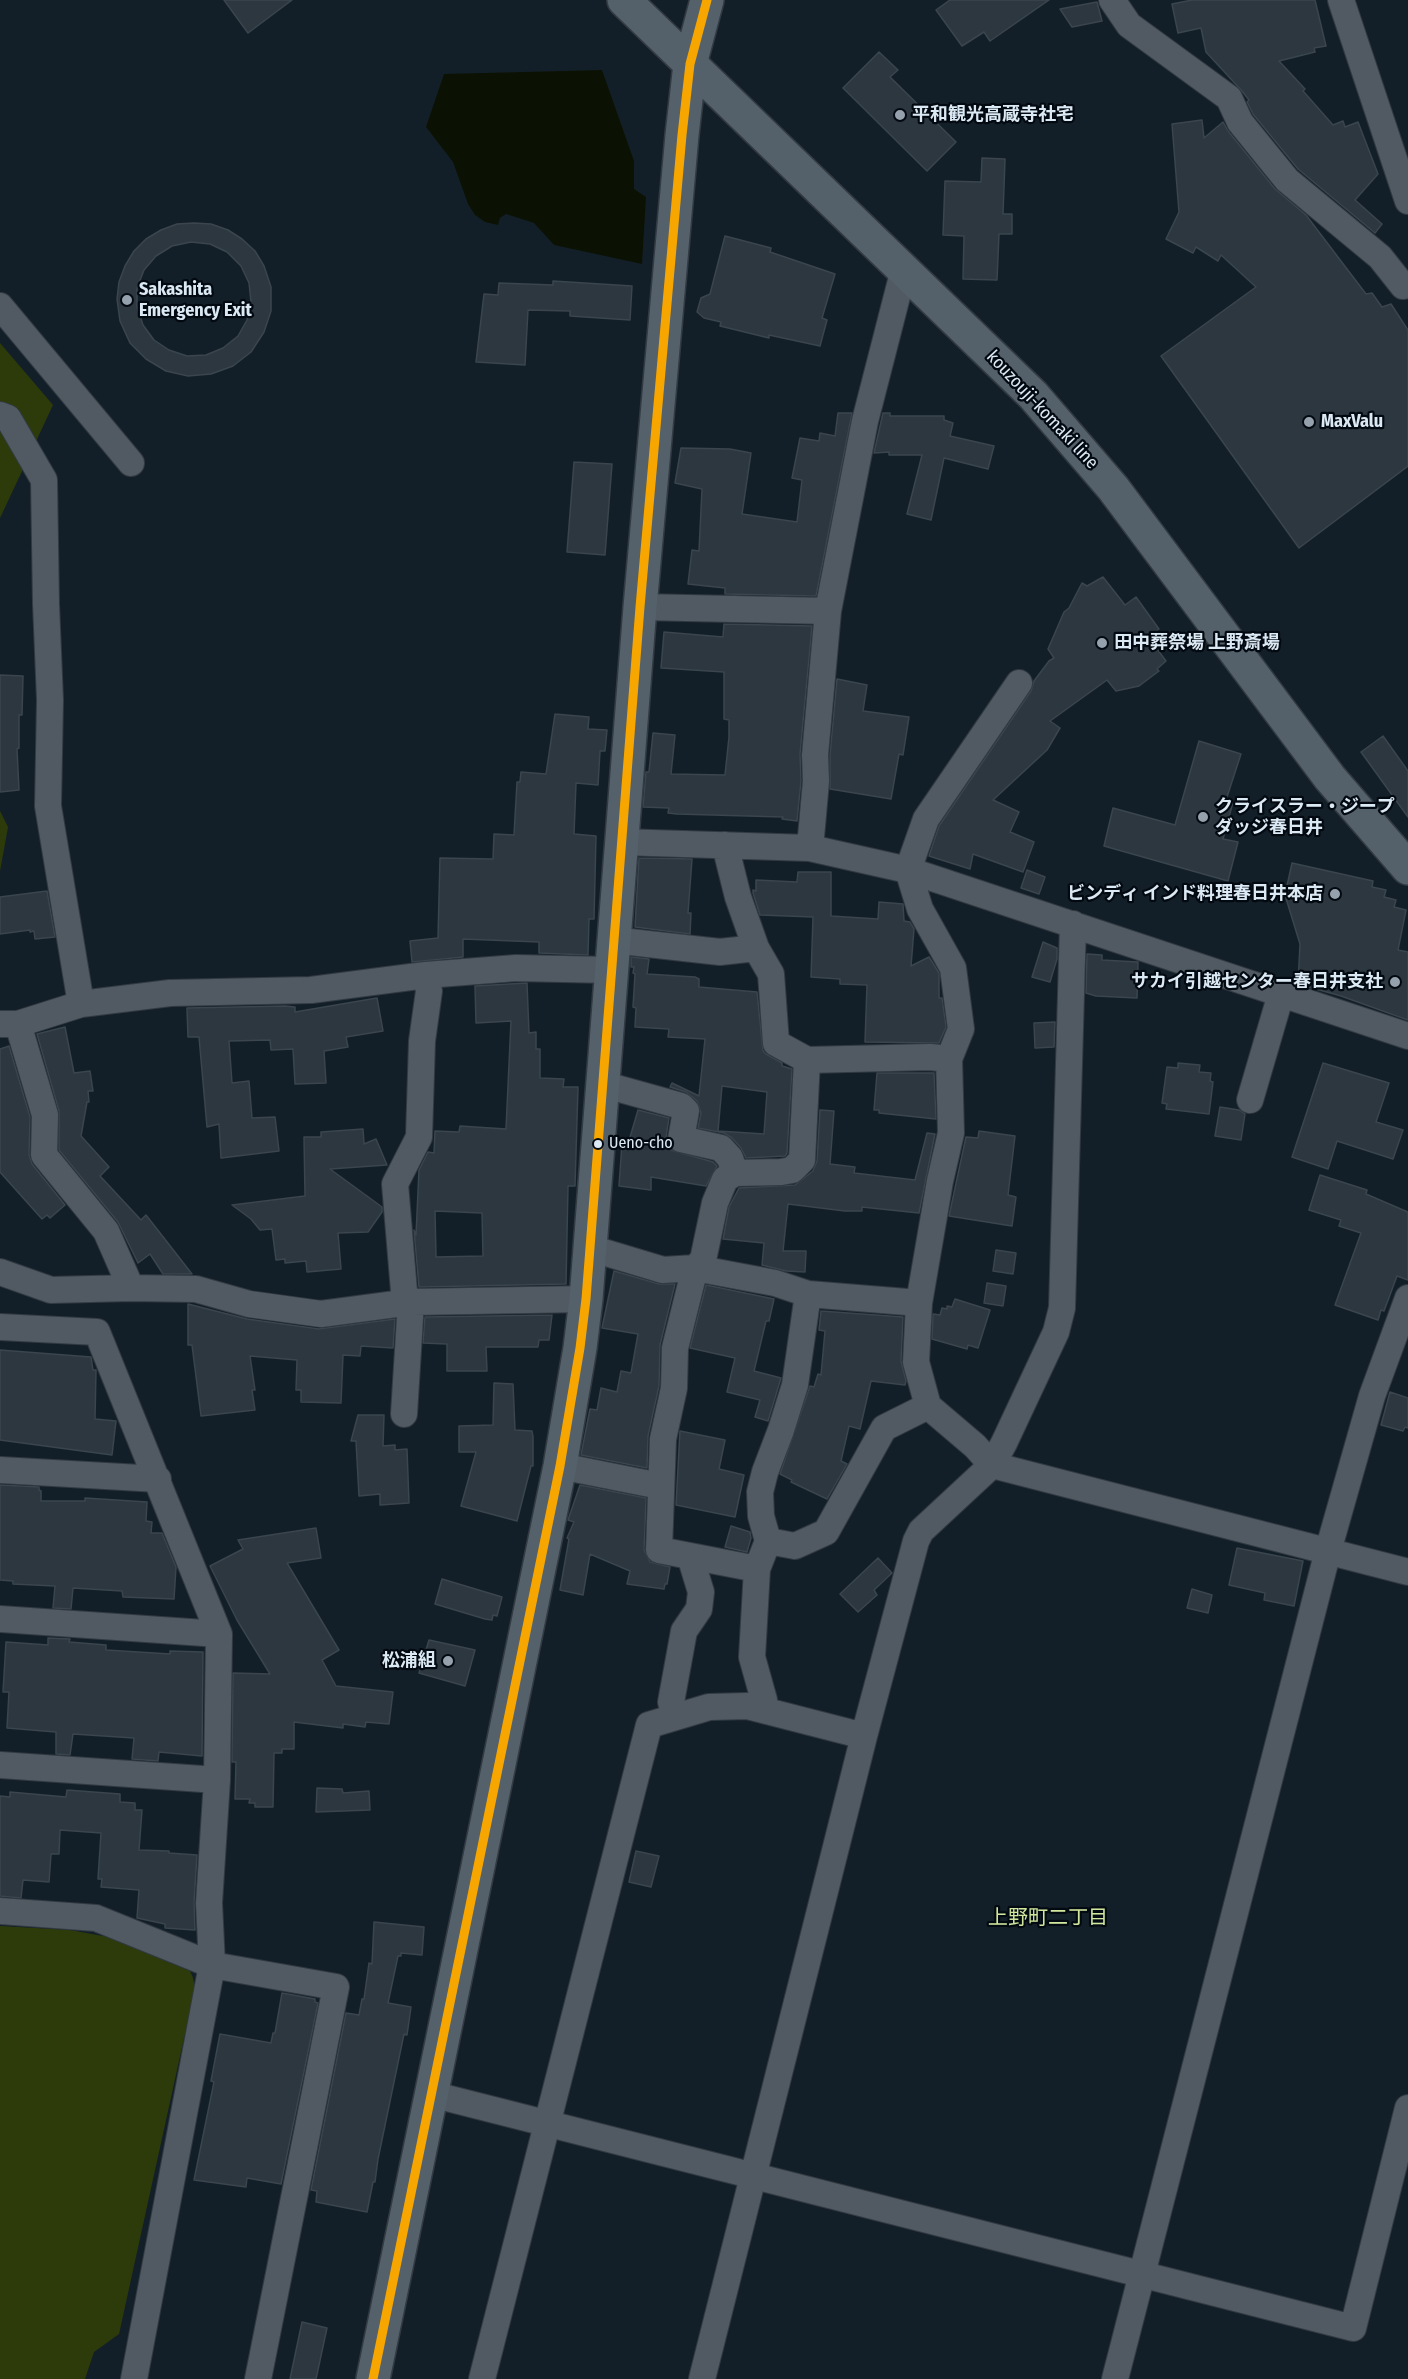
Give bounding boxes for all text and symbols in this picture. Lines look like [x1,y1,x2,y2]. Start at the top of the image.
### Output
place label: 平和観光高蔵寺社宅 [912,104,1074,126]
marker: 平和観光高蔵寺社宅 [893,108,907,122]
place label: Sakashita Emergency Exit [139,279,252,322]
marker: Sakashita Emergency Exit [120,293,134,307]
street label: kouzouji-komaki line [982,346,1102,474]
place label: MaxValu [1321,411,1383,433]
marker: MaxValu [1302,415,1316,429]
place label: 田中葬祭場 上野斎場 [1114,632,1280,654]
marker: 田中葬祭場 上野斎場 [1095,636,1109,650]
place label: クライスラー・ジープ ダッジ春日井 [1215,796,1395,838]
marker: クライスラー・ジープ ダッジ春日井 [1196,810,1210,824]
place label: ビンディ インド料理春日井本店 [1067,883,1323,905]
marker: ビンディ インド料理春日井本店 [1328,887,1342,901]
place label: サカイ引越センター春日井支社 [1131,971,1383,993]
marker: サカイ引越センター春日井支社 [1388,975,1402,989]
place label: Ueno-cho [609,1134,673,1154]
marker: Ueno-cho [592,1138,604,1150]
place label: 松浦組 [382,1650,436,1672]
marker: 松浦組 [441,1654,455,1668]
district label: 上野町二丁目 [988,1906,1108,1930]

